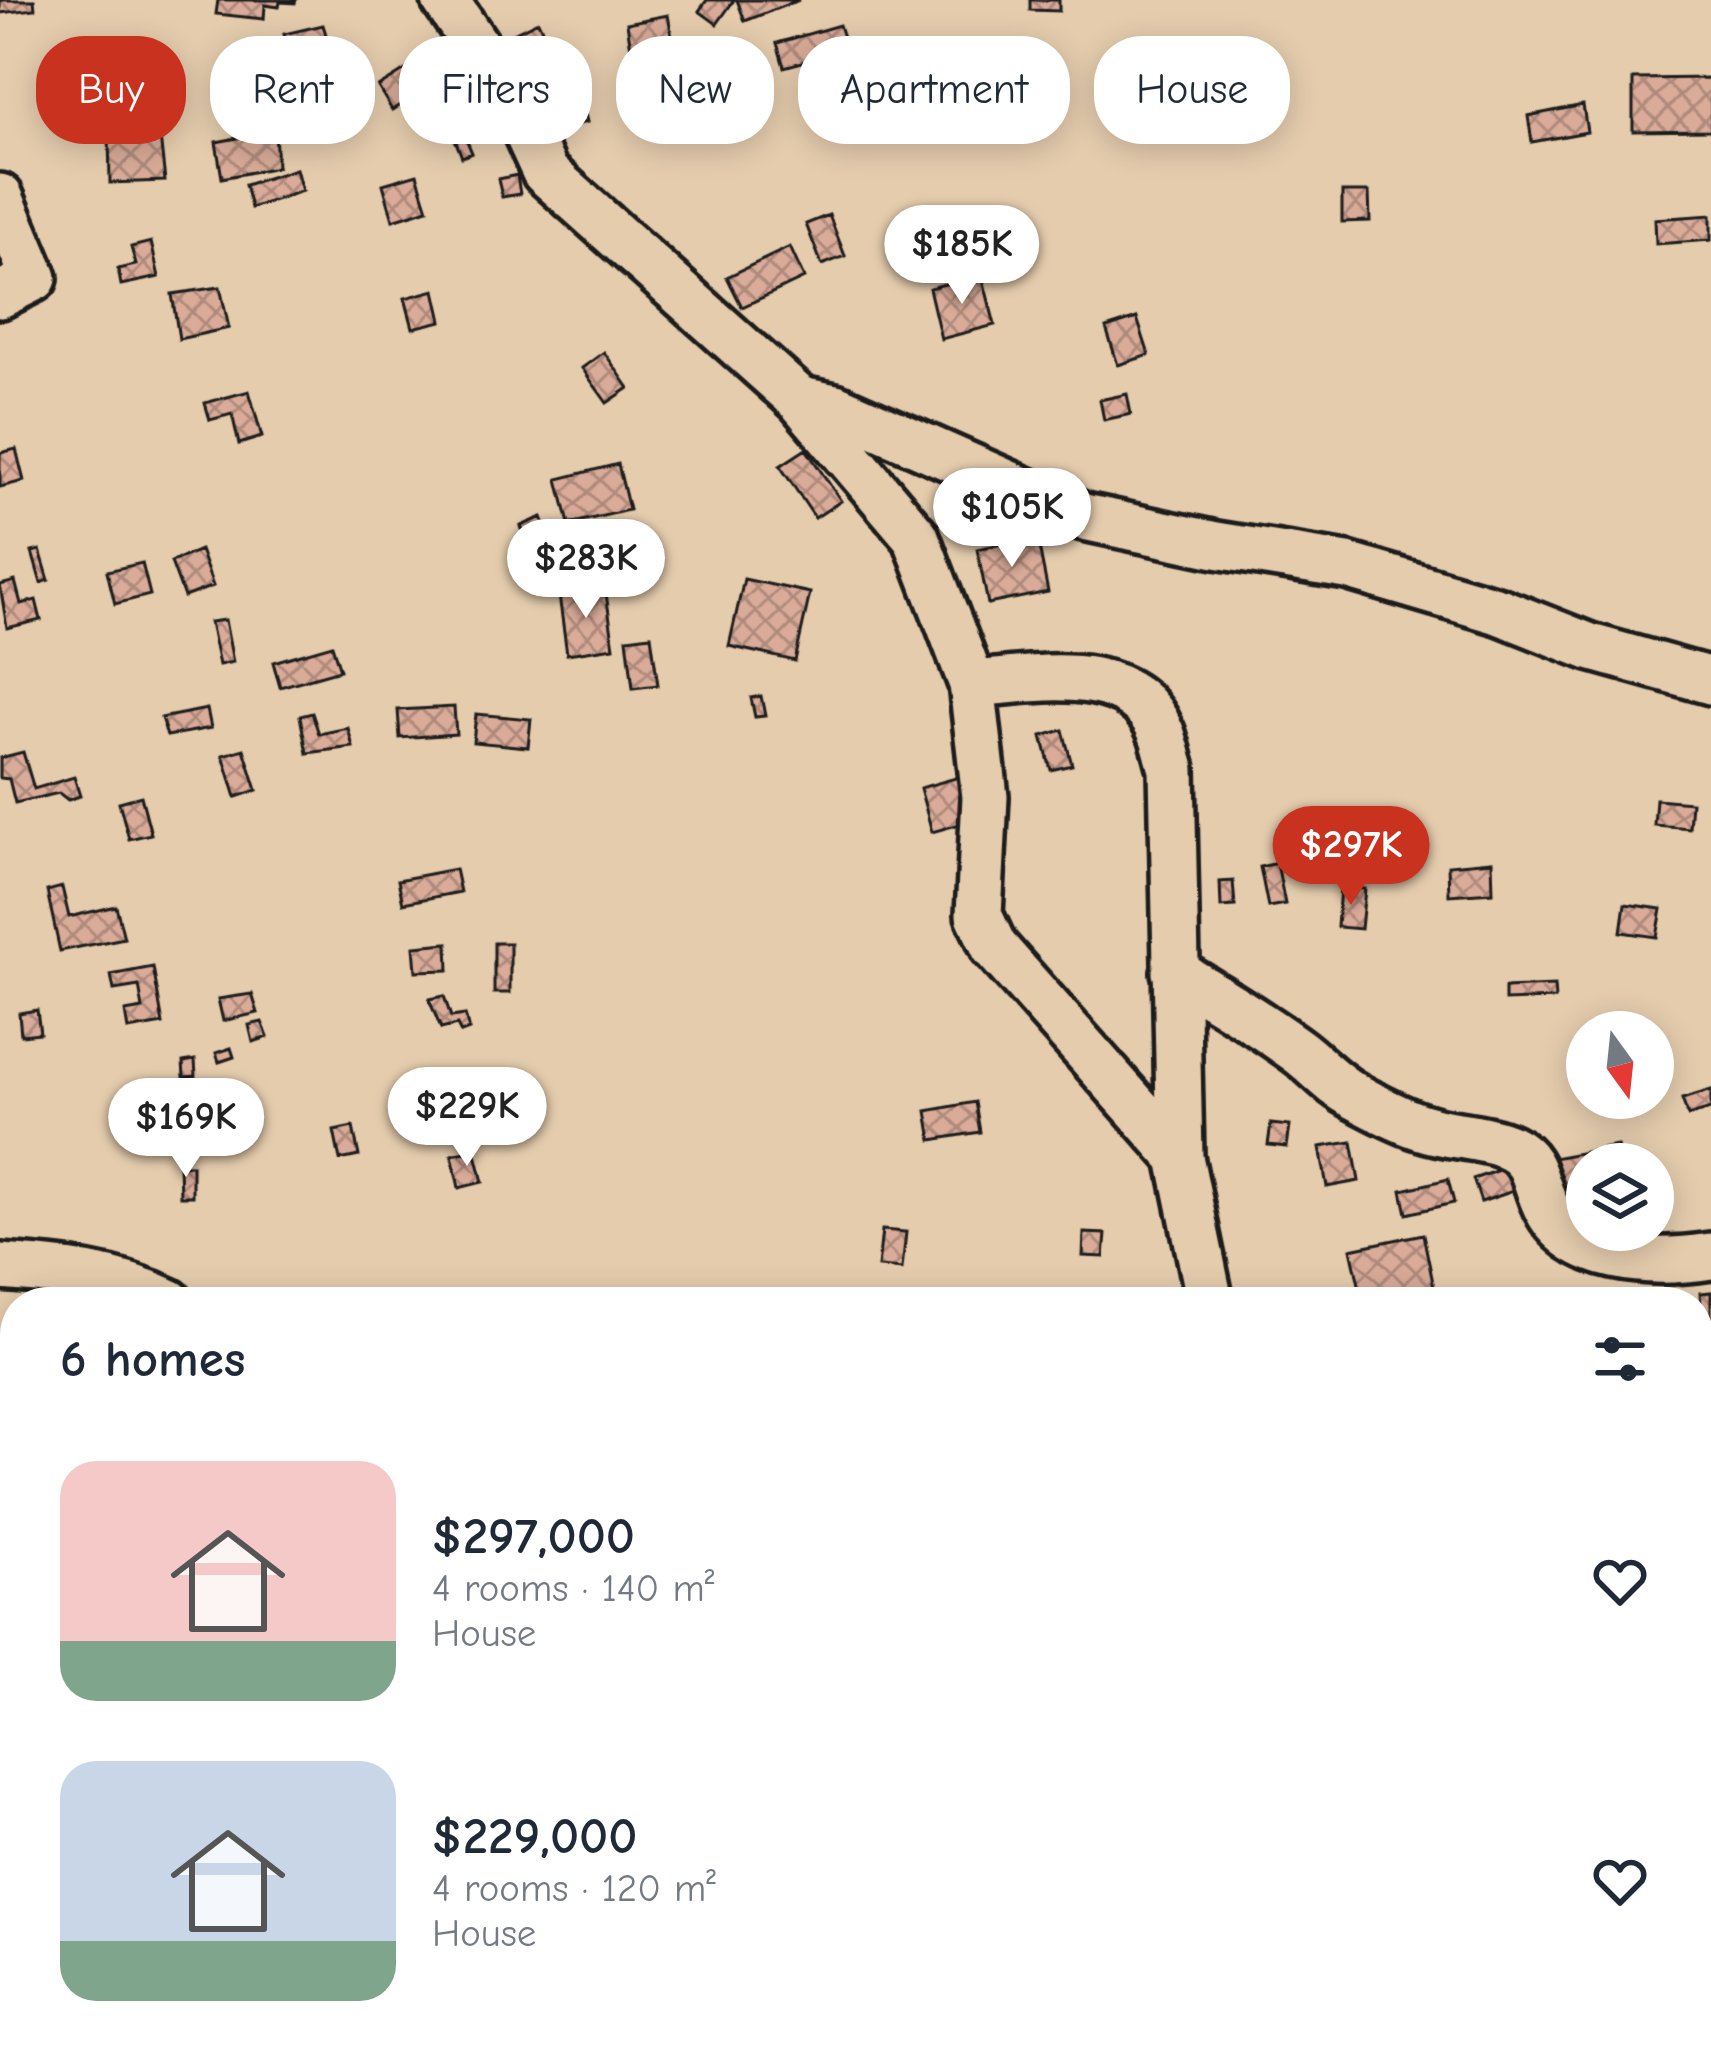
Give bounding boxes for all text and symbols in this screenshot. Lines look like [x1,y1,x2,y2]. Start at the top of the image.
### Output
chip: Buy [36,36,186,144]
chip: Rent [210,36,375,144]
chip: Filters [399,36,592,144]
chip: New [616,36,774,144]
chip: Apartment [798,36,1070,144]
chip: House [1094,36,1290,144]
pin: $185K [878,205,1046,307]
text: $185K [911,221,1013,266]
pin: $105K [928,468,1096,570]
text: $105K [960,484,1064,529]
pin: $283K [502,519,670,621]
text: $283K [534,535,638,580]
pin: $297K [1267,806,1435,908]
text: $297K [1300,822,1402,867]
north arrow [1566,1011,1674,1119]
map controls [1566,1011,1674,1251]
pin: $229K [383,1067,551,1169]
pin: $169K [102,1078,270,1180]
text: $229K [415,1083,519,1128]
text: $169K [135,1094,237,1139]
button: layers [1566,1143,1674,1251]
icon: filters [1587,1326,1653,1392]
text: 6 homes [60,1330,245,1389]
text: $297,000 [432,1507,635,1566]
icon: home [156,1509,300,1653]
icon: heart [1587,1548,1653,1614]
text: 4 rooms · 140 m² [432,1566,714,1611]
text: House [432,1611,536,1656]
text: $229,000 [432,1807,637,1866]
icon: home [156,1809,300,1953]
icon: heart [1587,1848,1653,1914]
text: 4 rooms · 120 m² [432,1866,716,1911]
text: House [432,1911,536,1956]

